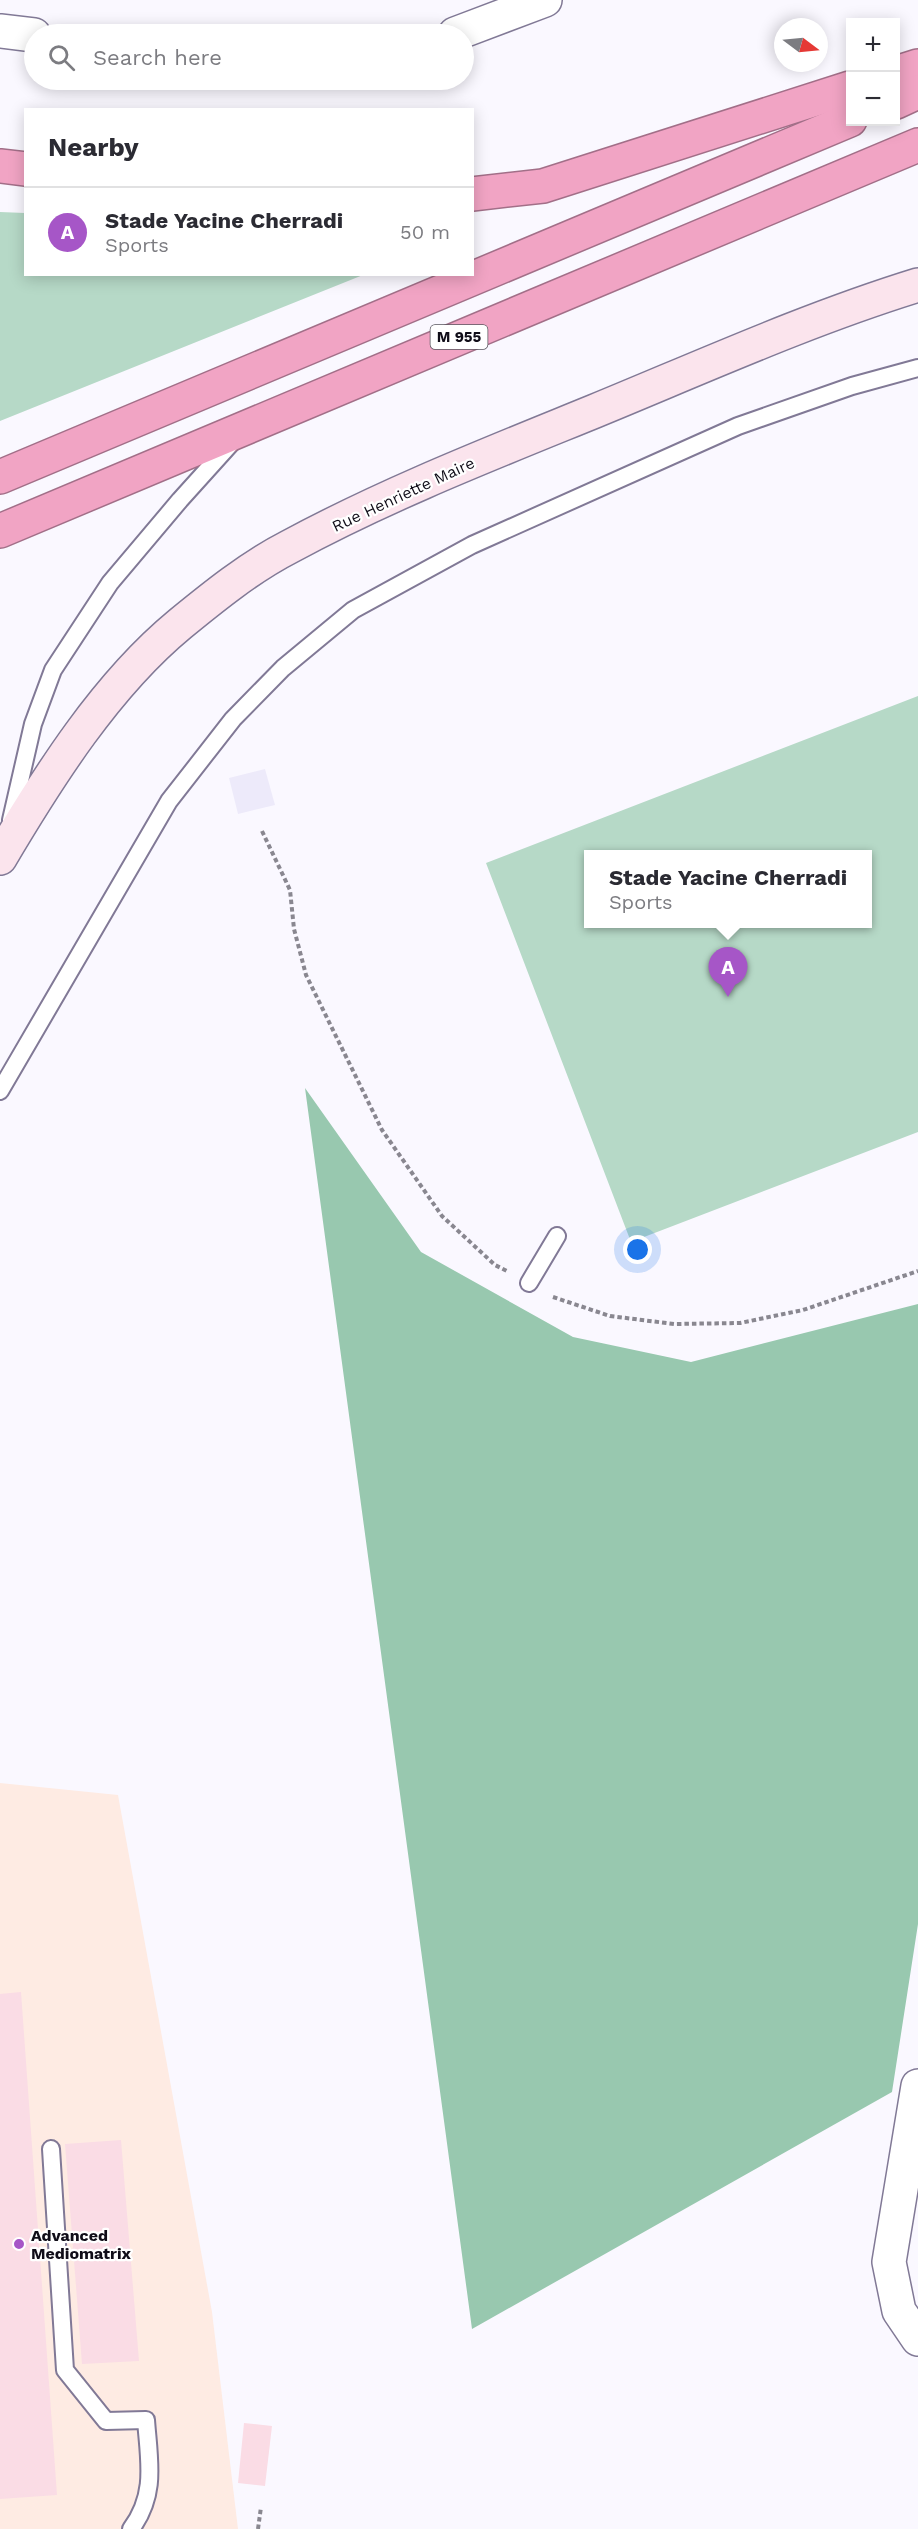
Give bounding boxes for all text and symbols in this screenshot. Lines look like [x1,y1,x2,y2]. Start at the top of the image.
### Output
north arrow [774,18,828,72]
map controls [846,18,900,126]
button: + [846,18,900,72]
search box [24,24,474,90]
icon: search [45,41,78,74]
text: Search here [93,45,222,70]
button: − [846,72,900,126]
text: Nearby [48,132,139,162]
text: Stade Yacine Cherradi [105,208,343,233]
text: A [61,220,74,244]
text: 50 m [400,220,450,244]
text: Sports [105,233,169,257]
road number: M 955 [430,325,488,349]
street label: Rue Henriette Maire [329,453,477,536]
popup [584,850,872,928]
text: Stade Yacine Cherradi [609,865,847,890]
text: Sports [609,890,673,914]
pin: A [708,948,748,997]
your location [623,1235,652,1264]
place label: Advanced Mediomatrix [31,2226,132,2263]
marker: Advanced Mediomatrix [12,2237,26,2251]

